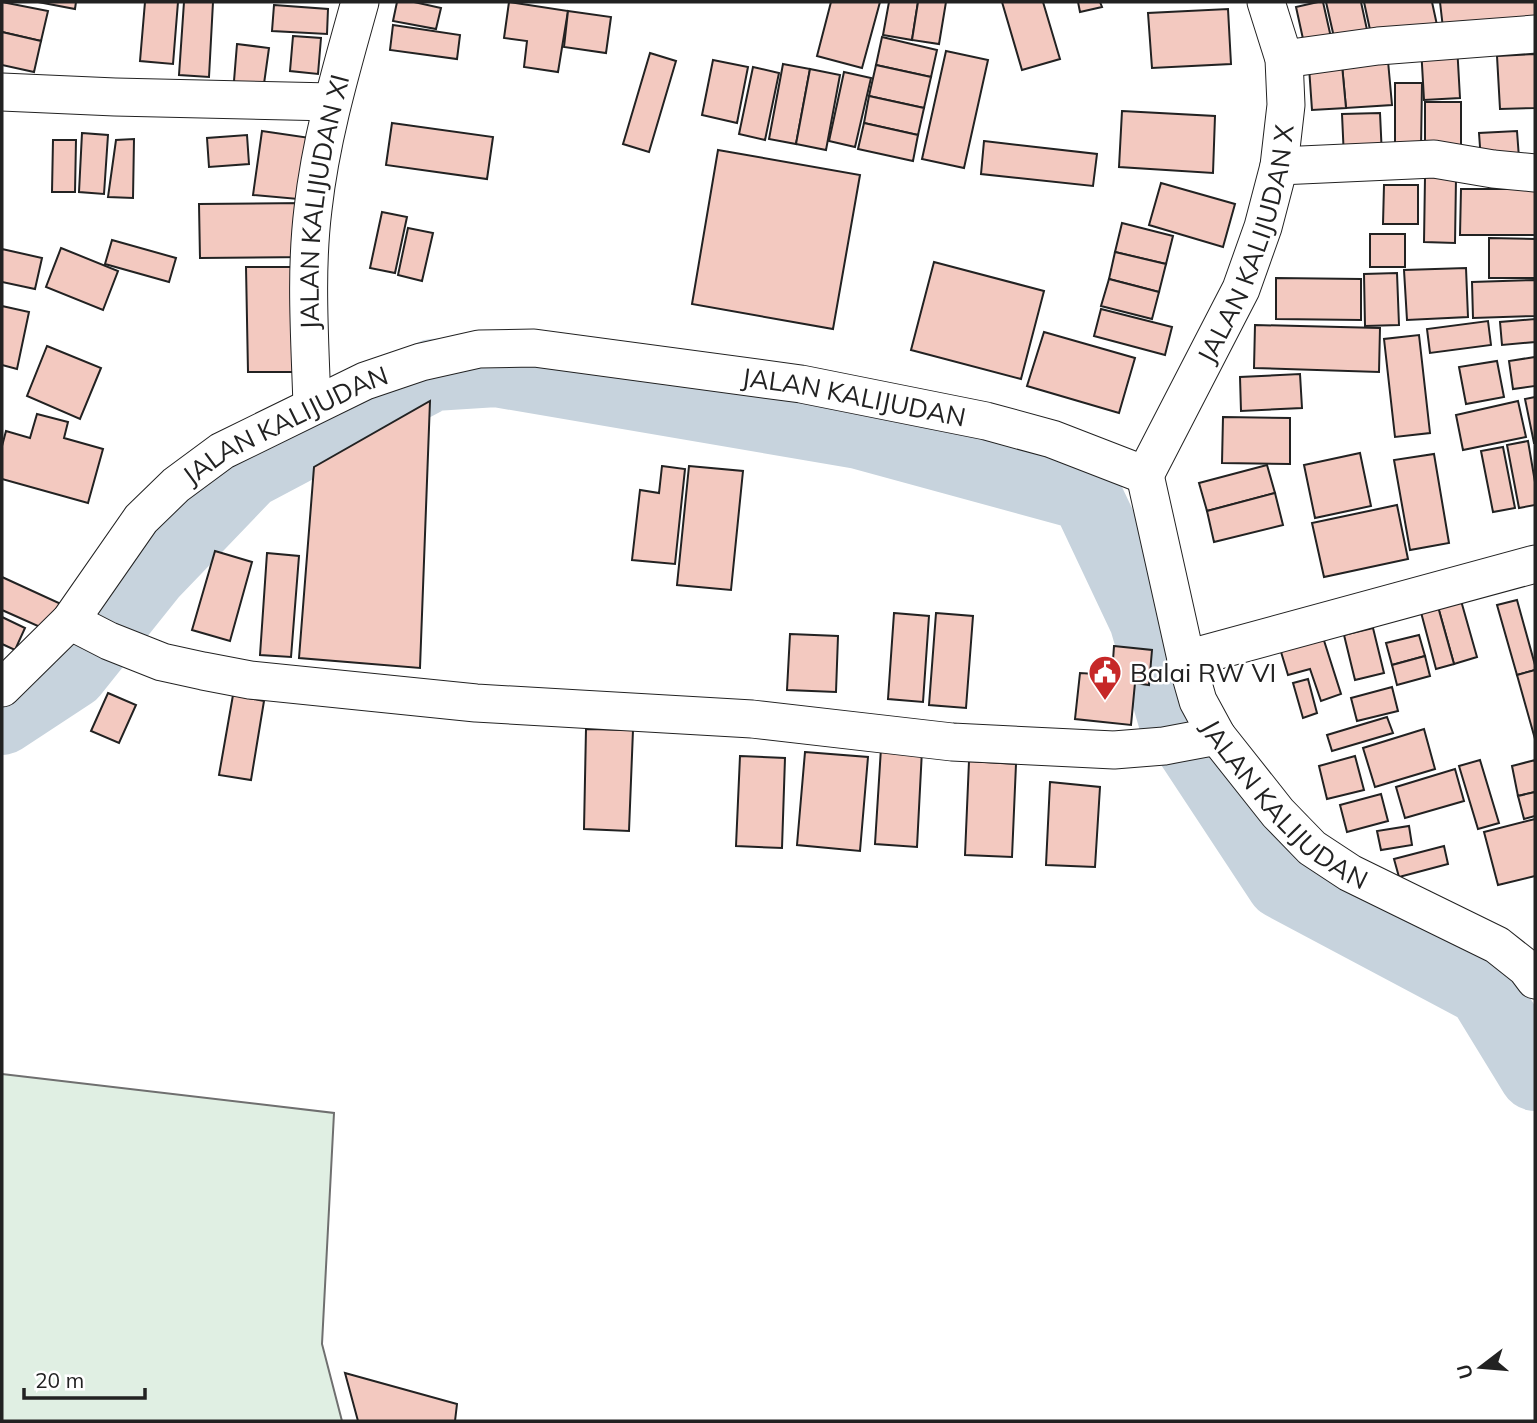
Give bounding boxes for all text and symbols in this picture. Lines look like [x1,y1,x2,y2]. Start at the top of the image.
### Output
street label: JALAN KALIJUDAN XI [292,71,356,331]
street label: JALAN KALIJUDAN X [1189,123,1300,369]
street label: JALAN KALIJUDAN [176,358,392,491]
street label: JALAN KALIJUDAN [740,360,969,433]
public building icon: Balai RW VI [1086,653,1124,702]
place label: Balai RW VI [1130,656,1276,689]
street label: JALAN KALIJUDAN [1194,713,1374,896]
north arrow [1446,1332,1516,1402]
scale bar [24,1356,145,1400]
text: U [1451,1362,1478,1382]
text: 20 m [35,1367,84,1393]

